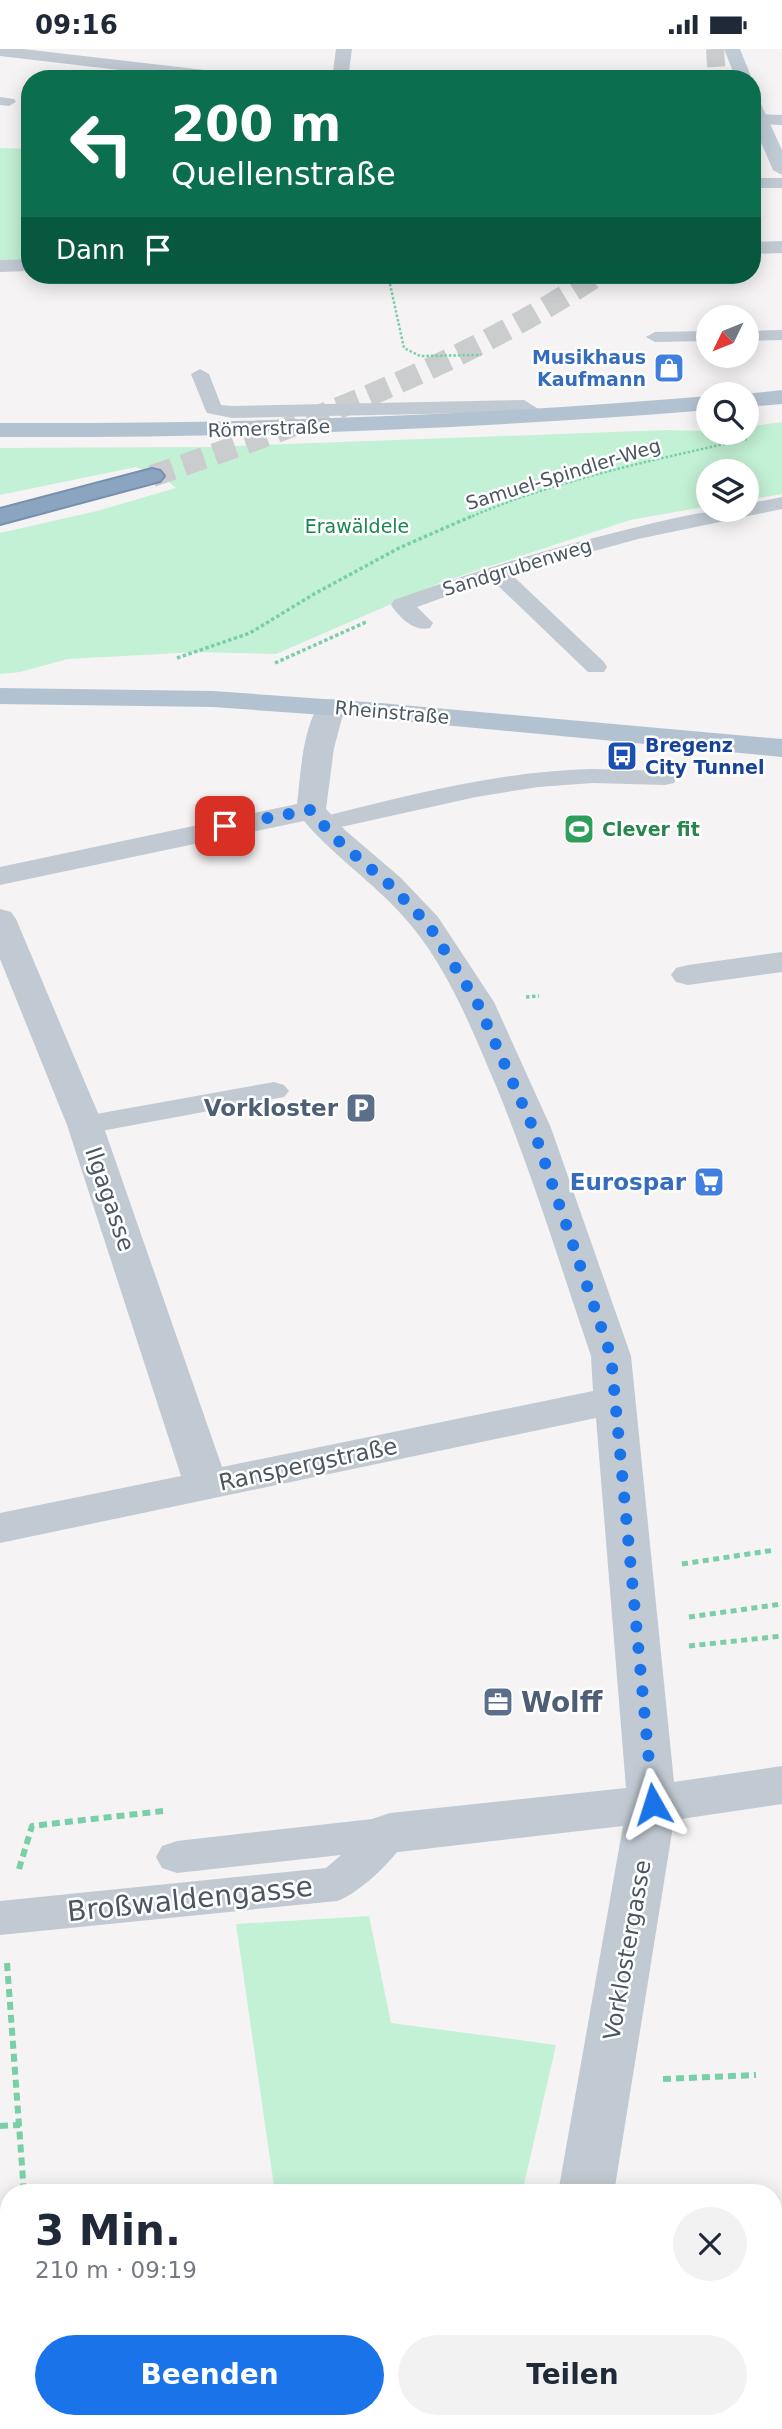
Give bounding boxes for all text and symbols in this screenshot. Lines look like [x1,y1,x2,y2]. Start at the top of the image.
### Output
text: 09:16 [35,10,118,40]
text: 200 m [171,96,341,153]
icon: left [56,98,147,189]
text: Quellenstraße [171,155,396,193]
icon: arrive [139,231,177,269]
text: Dann [56,235,125,265]
north arrow [696,305,760,367]
map controls [696,305,759,522]
place label: Musikhaus Kaufmann [532,346,646,390]
shop icon: Musikhaus Kaufmann [652,351,686,385]
button: search [696,382,759,445]
street label: Römerstraße [207,415,331,441]
street label: Samuel-Spindler-Weg [463,434,663,514]
button: layers [696,459,759,522]
park label: Erawäldele [305,515,409,537]
street label: Sandgrubenweg [440,534,594,600]
street label: Rheinstraße [334,696,450,728]
place label: Bregenz City Tunnel [645,734,764,778]
bus stop icon: Bregenz City Tunnel [605,739,639,773]
pin [195,796,255,856]
icon: arrive [206,807,244,845]
sports icon: Clever fit [562,812,596,846]
place label: Clever fit [602,818,700,840]
parking icon: Vorkloster [344,1091,378,1125]
place label: Vorkloster [204,1095,339,1121]
street label: Ilgagasse [80,1143,140,1255]
supermarket icon: Eurospar [692,1165,726,1199]
place label: Eurospar [570,1169,687,1195]
street label: Ranspergstraße [216,1432,400,1496]
office icon: Wolff [481,1685,515,1719]
place label: Wolff [521,1686,603,1719]
position arrow [616,1767,690,1841]
street label: Vorklostergasse [598,1858,656,2042]
street label: Broßwaldengasse [66,1870,314,1928]
text: 3 Min. [35,2206,181,2255]
button: close [673,2207,747,2281]
text: 210 m · 09:19 [35,2257,197,2283]
button: Beenden [35,2335,384,2415]
button: Teilen [398,2335,747,2415]

